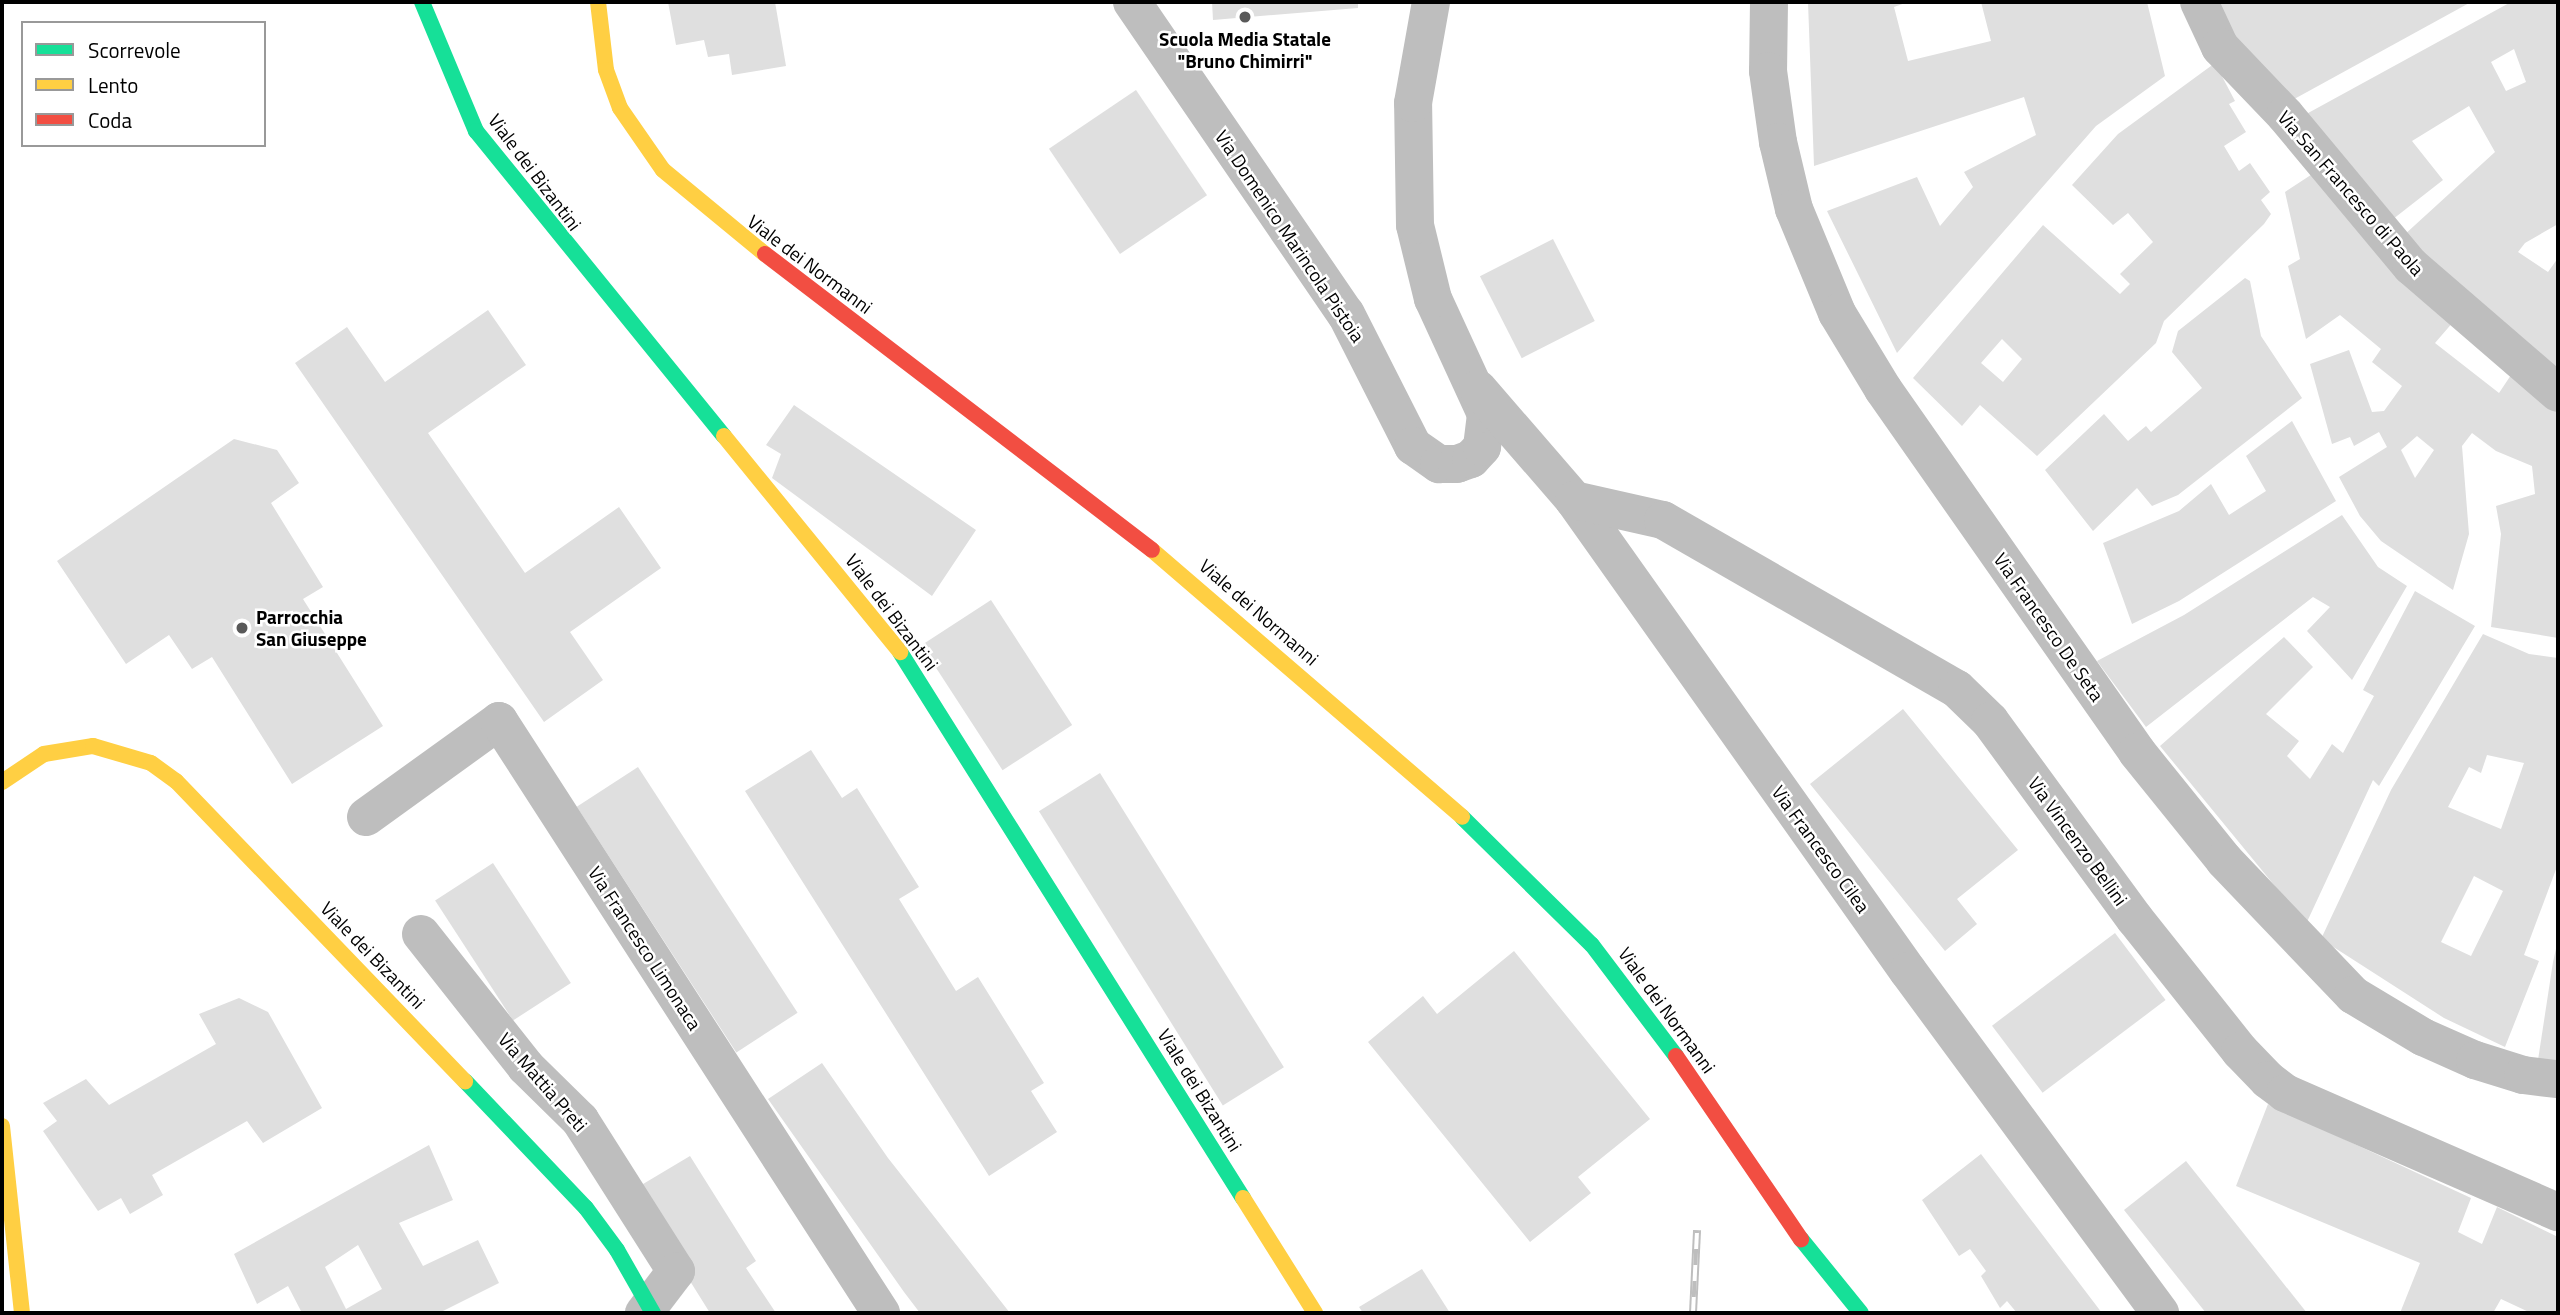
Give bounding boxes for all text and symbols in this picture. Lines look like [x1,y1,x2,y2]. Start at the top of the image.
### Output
marker: Scuola Media Statale "Bruno Chimirri" [1237,9,1253,25]
legend [21,21,266,147]
place label: Scuola Media Statale "Bruno Chimirri" [1159,28,1331,72]
text: Scorrevole [88,34,181,66]
text: Lento [88,69,138,101]
text: Coda [88,104,132,136]
street label: Via San Francesco di Paola [2273,106,2429,280]
street label: Viale dei Bizantini [484,109,586,235]
street label: Via Domenico Marincola Pistoia [1210,126,1370,346]
street label: Viale dei Normanni [743,210,877,318]
street label: Via Francesco De Seta [1989,548,2109,706]
street label: Viale dei Bizantini [841,549,943,675]
street label: Viale dei Normanni [1195,554,1323,670]
place label: Parrocchia San Giuseppe [256,606,367,650]
marker: Parrocchia San Giuseppe [234,620,250,636]
street label: Via Vincenzo Bellini [2024,772,2132,910]
street label: Via Francesco Cilea [1767,781,1875,917]
street label: Via Francesco Limonaca [584,862,706,1034]
street label: Viale dei Bizantini [316,897,430,1013]
street label: Viale dei Normanni [1614,943,1720,1077]
street label: Viale dei Bizantini [1153,1024,1247,1156]
street label: Via Mattia Preti [494,1028,592,1136]

